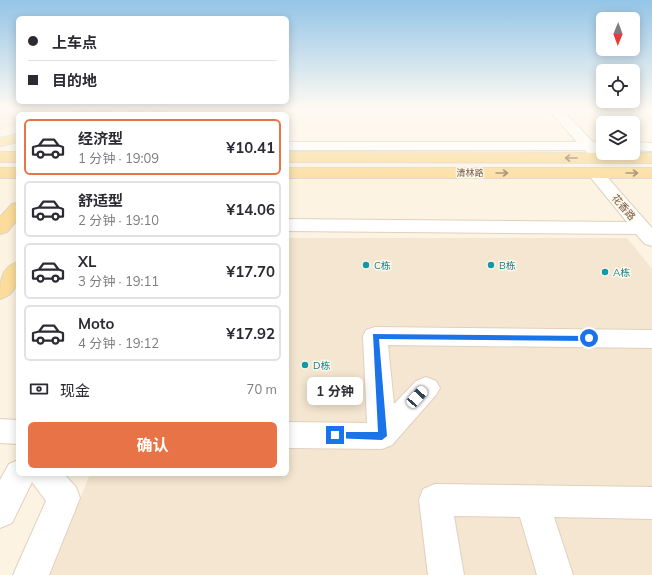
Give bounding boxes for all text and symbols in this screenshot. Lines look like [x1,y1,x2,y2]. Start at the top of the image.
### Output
north arrow [596,12,640,56]
map controls [596,12,640,160]
text: 上车点 [52,33,97,52]
button: locate [596,64,640,108]
text: 目的地 [52,71,97,90]
button: layers [596,116,640,160]
icon: car [30,129,66,165]
text: 经济型 [78,129,123,148]
text: ¥10.41 [226,138,275,157]
text: 1 分钟 · 19:09 [78,150,159,166]
one-way arrow [565,154,578,162]
street label: 清林路 [456,167,484,178]
one-way arrow [495,169,508,177]
one-way arrow [625,169,638,177]
icon: car [30,191,66,227]
text: 舒适型 [78,191,123,210]
street label: 花香路 [609,192,638,223]
text: ¥14.06 [226,200,275,219]
text: 2 分钟 · 19:10 [78,212,159,228]
text: XL [78,252,96,271]
icon: car [30,253,66,289]
place label: C栋 [374,259,391,272]
place label: B栋 [499,259,516,272]
marker: C栋 [361,260,371,270]
marker: B栋 [486,260,496,270]
text: ¥17.70 [226,262,275,281]
place label: A栋 [613,266,630,279]
marker: A栋 [600,267,610,277]
text: 3 分钟 · 19:11 [78,273,159,289]
text: Moto [78,314,114,333]
icon: car [30,315,66,351]
text: ¥17.92 [226,324,275,343]
route start [580,329,598,347]
text: 4 分钟 · 19:12 [78,335,159,351]
place label: D栋 [313,359,330,372]
marker: D栋 [300,360,310,370]
callout: 1 分钟 [307,377,363,405]
icon: cash [28,378,50,400]
text: 现金 [60,381,90,400]
text: 70 m [247,381,277,397]
text: 1 分钟 [316,383,354,399]
car [405,384,429,410]
button: 确认 [28,422,277,468]
route end [326,426,344,444]

